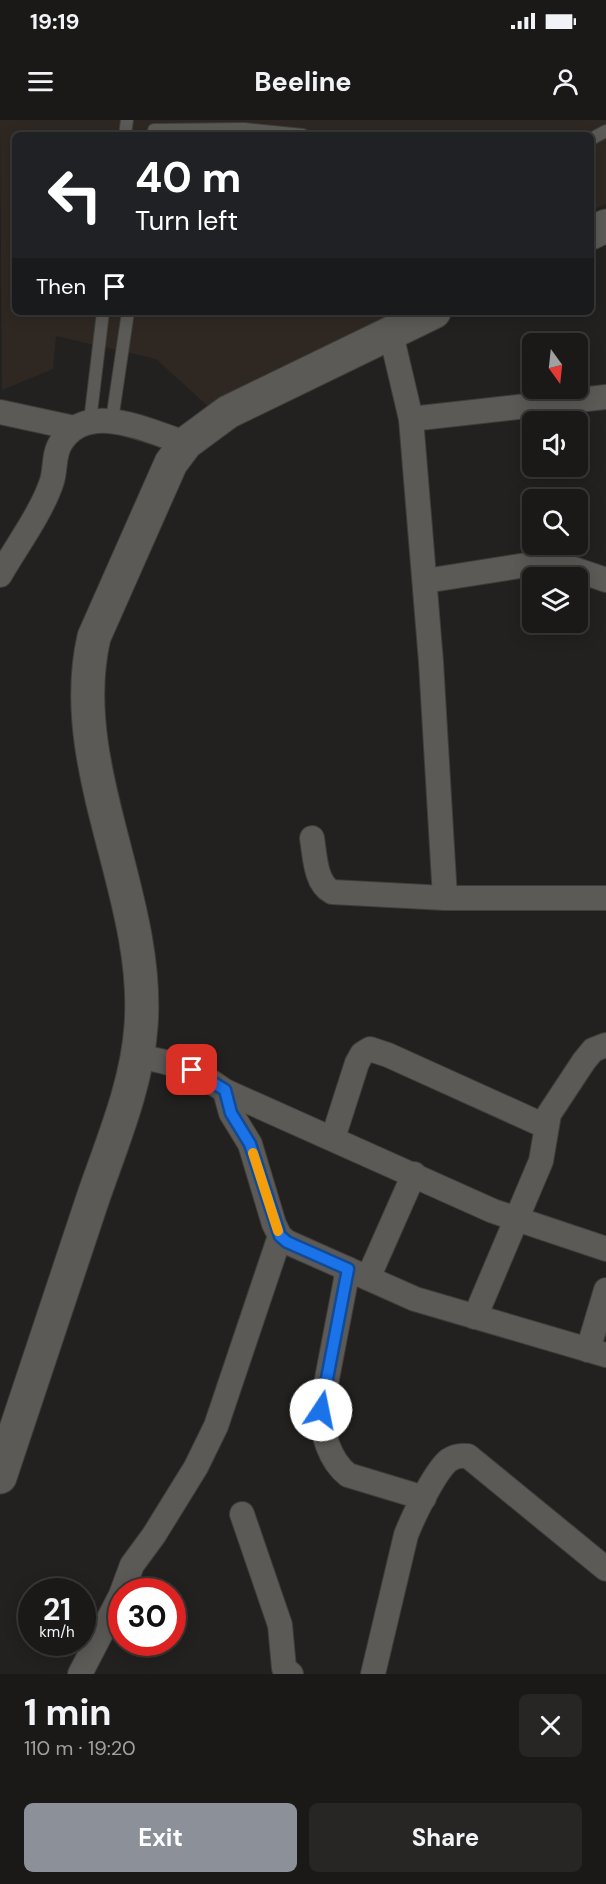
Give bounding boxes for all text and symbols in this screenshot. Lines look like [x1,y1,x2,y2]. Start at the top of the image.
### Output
text: 19:19 [30,7,80,36]
text: Beeline [254,64,352,99]
icon: menu [24,65,57,98]
icon: person [549,65,582,98]
text: 40 m [135,150,241,205]
icon: left [36,156,114,234]
text: Turn left [135,203,238,238]
icon: arrive [98,270,131,303]
text: Then [36,272,86,301]
north arrow [522,333,588,399]
map controls [522,333,588,633]
button: sound [522,411,588,477]
button: search [522,489,588,555]
button: layers [522,567,588,633]
pin [166,1044,217,1095]
icon: arrive [175,1053,208,1086]
position arrow [289,1378,353,1442]
speed limit sign: 30 [108,1578,186,1656]
text: 21 [43,1590,71,1629]
text: km/h [39,1622,75,1642]
text: 1 min [24,1689,112,1736]
button: close [519,1694,582,1757]
text: 110 m · 19:20 [24,1735,136,1761]
button: Exit [24,1803,297,1872]
button: Share [309,1803,582,1872]

